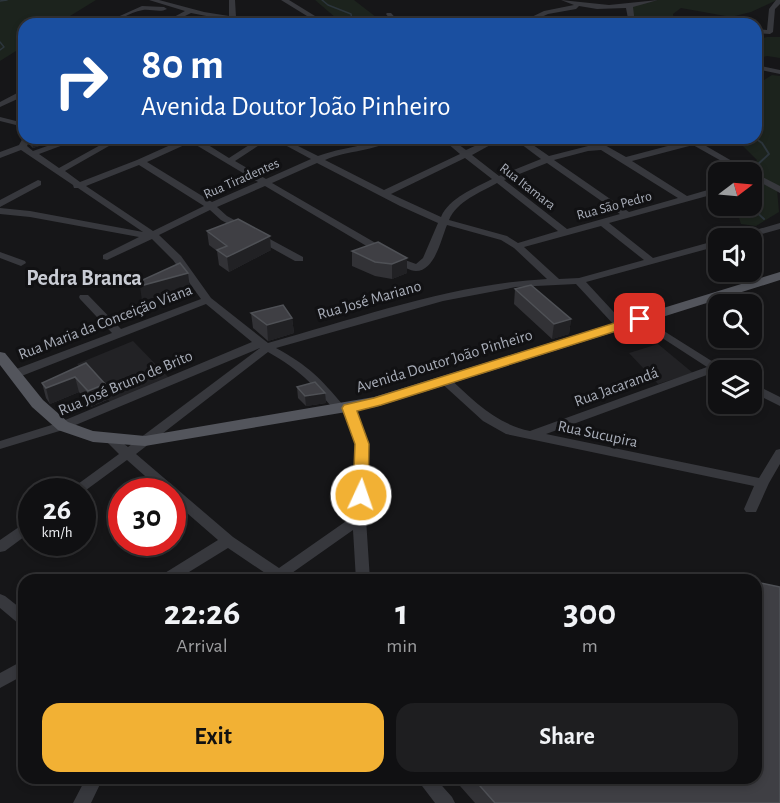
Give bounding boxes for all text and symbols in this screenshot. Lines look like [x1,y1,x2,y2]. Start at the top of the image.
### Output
icon: right [42,42,120,120]
text: 80 m [141,44,224,86]
text: Avenida Doutor João Pinheiro [141,93,451,120]
street label: Rua Tiradentes [201,156,281,202]
street label: Rua Itamara [497,161,558,213]
north arrow [708,162,762,216]
map controls [708,162,762,414]
street label: Rua São Pedro [575,189,653,223]
button: sound [708,228,762,282]
district label: Pedra Branca [26,267,142,289]
street label: Rua José Mariano [316,277,423,322]
street label: Rua Maria da Conceição Viana [16,281,195,363]
pin [614,293,665,344]
button: search [708,294,762,348]
icon: arrive [623,302,656,335]
street label: Avenida Doutor João Pinheiro [354,326,534,395]
street label: Rua José Bruno de Brito [56,347,195,418]
button: layers [708,360,762,414]
street label: Rua Jacarandá [572,364,661,410]
street label: Rua Sucupira [556,418,639,450]
position arrow [329,463,393,527]
speed limit sign: 30 [108,478,186,556]
text: 26 [43,495,71,525]
text: km/h [42,525,72,540]
text: 22:26 [164,595,240,631]
text: 1 [395,595,408,631]
text: 300 [563,595,616,631]
text: Arrival [176,636,228,656]
text: min [386,636,417,656]
text: m [582,636,598,656]
button: Exit [42,703,384,772]
button: Share [396,703,738,772]

